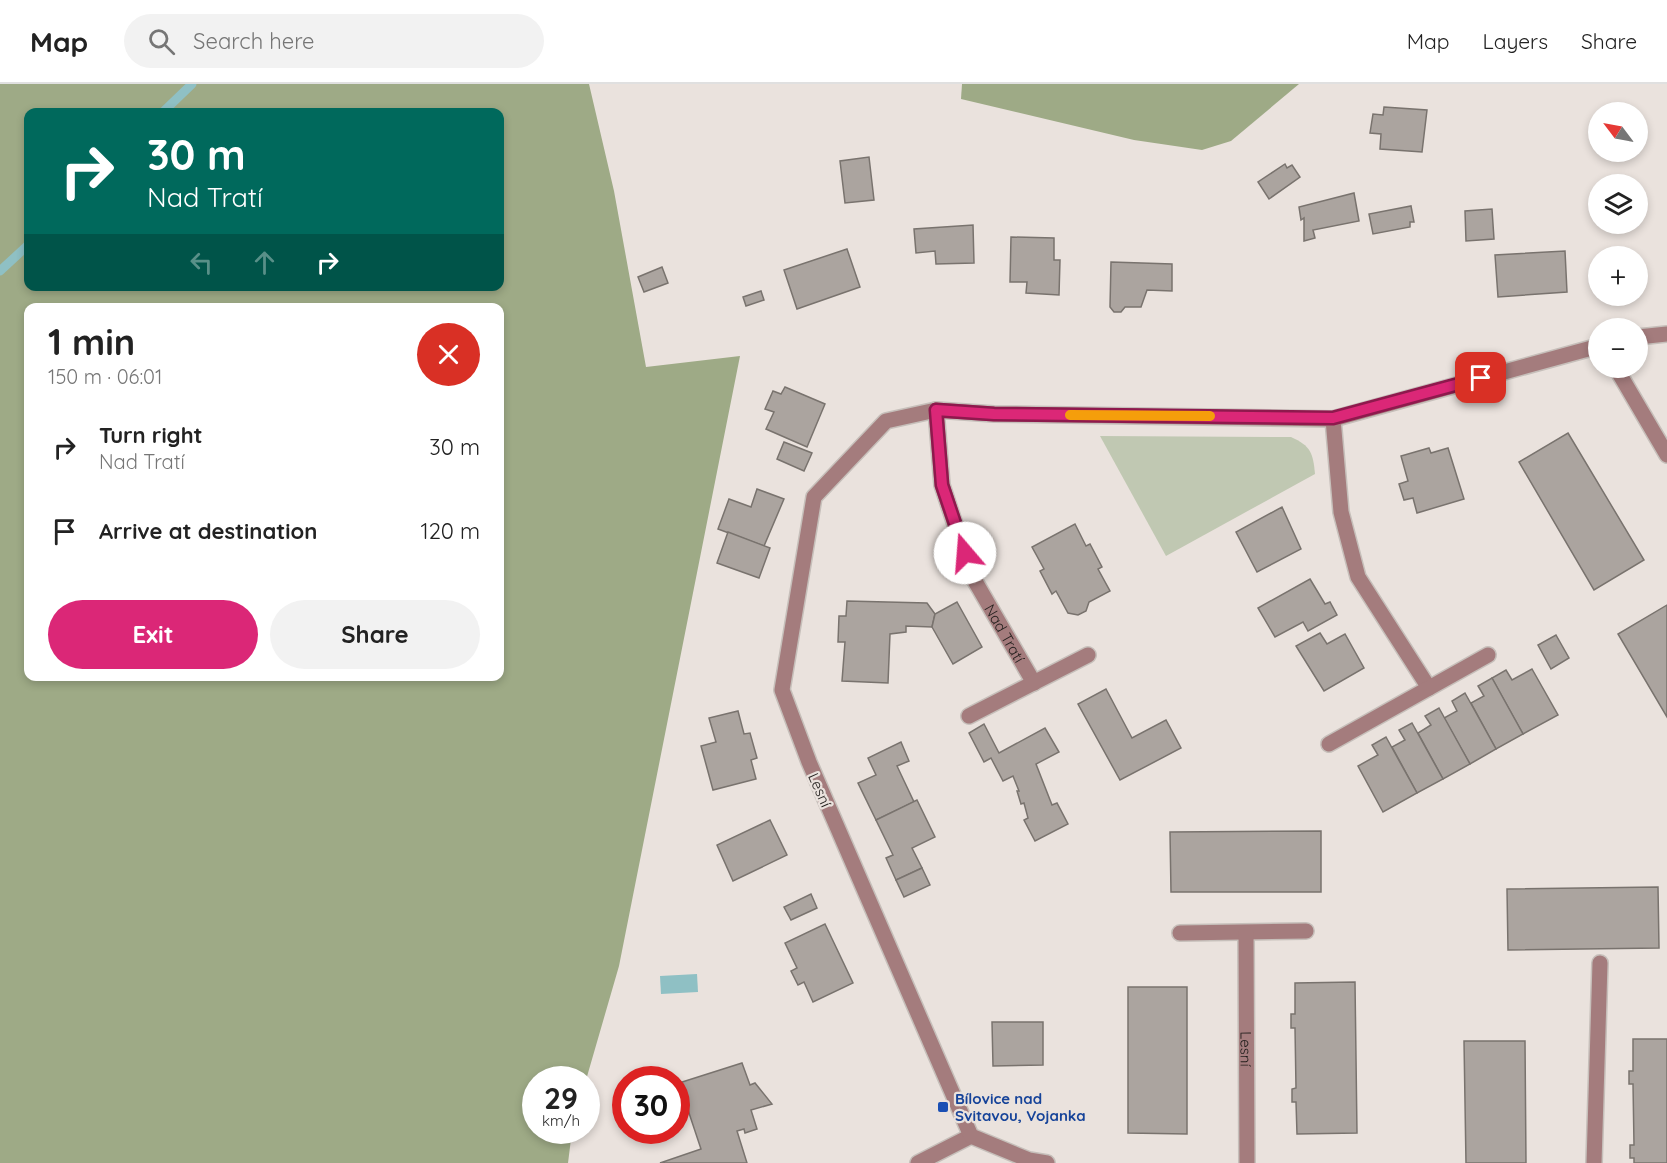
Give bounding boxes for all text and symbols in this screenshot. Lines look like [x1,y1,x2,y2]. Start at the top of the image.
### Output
search box [124,14,544,68]
text: Map [30,24,88,59]
icon: search [145,25,178,58]
text: Search here [193,27,315,55]
text: Map [1407,28,1450,54]
text: Layers [1483,28,1548,54]
text: Share [1581,28,1637,54]
north arrow [1588,102,1648,162]
map controls [1588,102,1648,378]
text: 30 m [147,128,246,181]
icon: right [48,132,126,210]
button: layers [1588,174,1648,234]
text: Nad Tratí [147,180,263,214]
icon: left [185,246,218,279]
icon: ahead [248,246,281,279]
icon: right [311,246,344,279]
button: + [1588,246,1648,306]
button: − [1588,318,1648,378]
text: 1 min [48,319,135,364]
button: close [417,323,480,386]
pin [1455,352,1506,403]
icon: arrive [1464,361,1497,394]
text: 150 m · 06:01 [48,364,162,389]
text: Turn right [99,421,203,449]
icon: right [48,431,81,464]
text: 30 m [429,433,480,461]
text: Nad Tratí [99,449,185,474]
icon: arrive [48,515,81,548]
text: Arrive at destination [99,517,317,545]
text: 120 m [421,517,480,545]
position arrow [933,521,997,585]
button: Exit [48,600,258,669]
button: Share [270,600,480,669]
street label: Nad Tratí [981,600,1030,666]
street label: Lesní [804,770,836,811]
street label: Lesní [1237,1031,1256,1068]
speed limit sign: 30 [612,1066,690,1144]
text: 29 [544,1079,578,1117]
place label: Bílovice nad Svitavou, Vojanka [955,1089,1086,1125]
marker: Bílovice nad Svitavou, Vojanka [936,1100,950,1114]
text: km/h [542,1111,580,1130]

